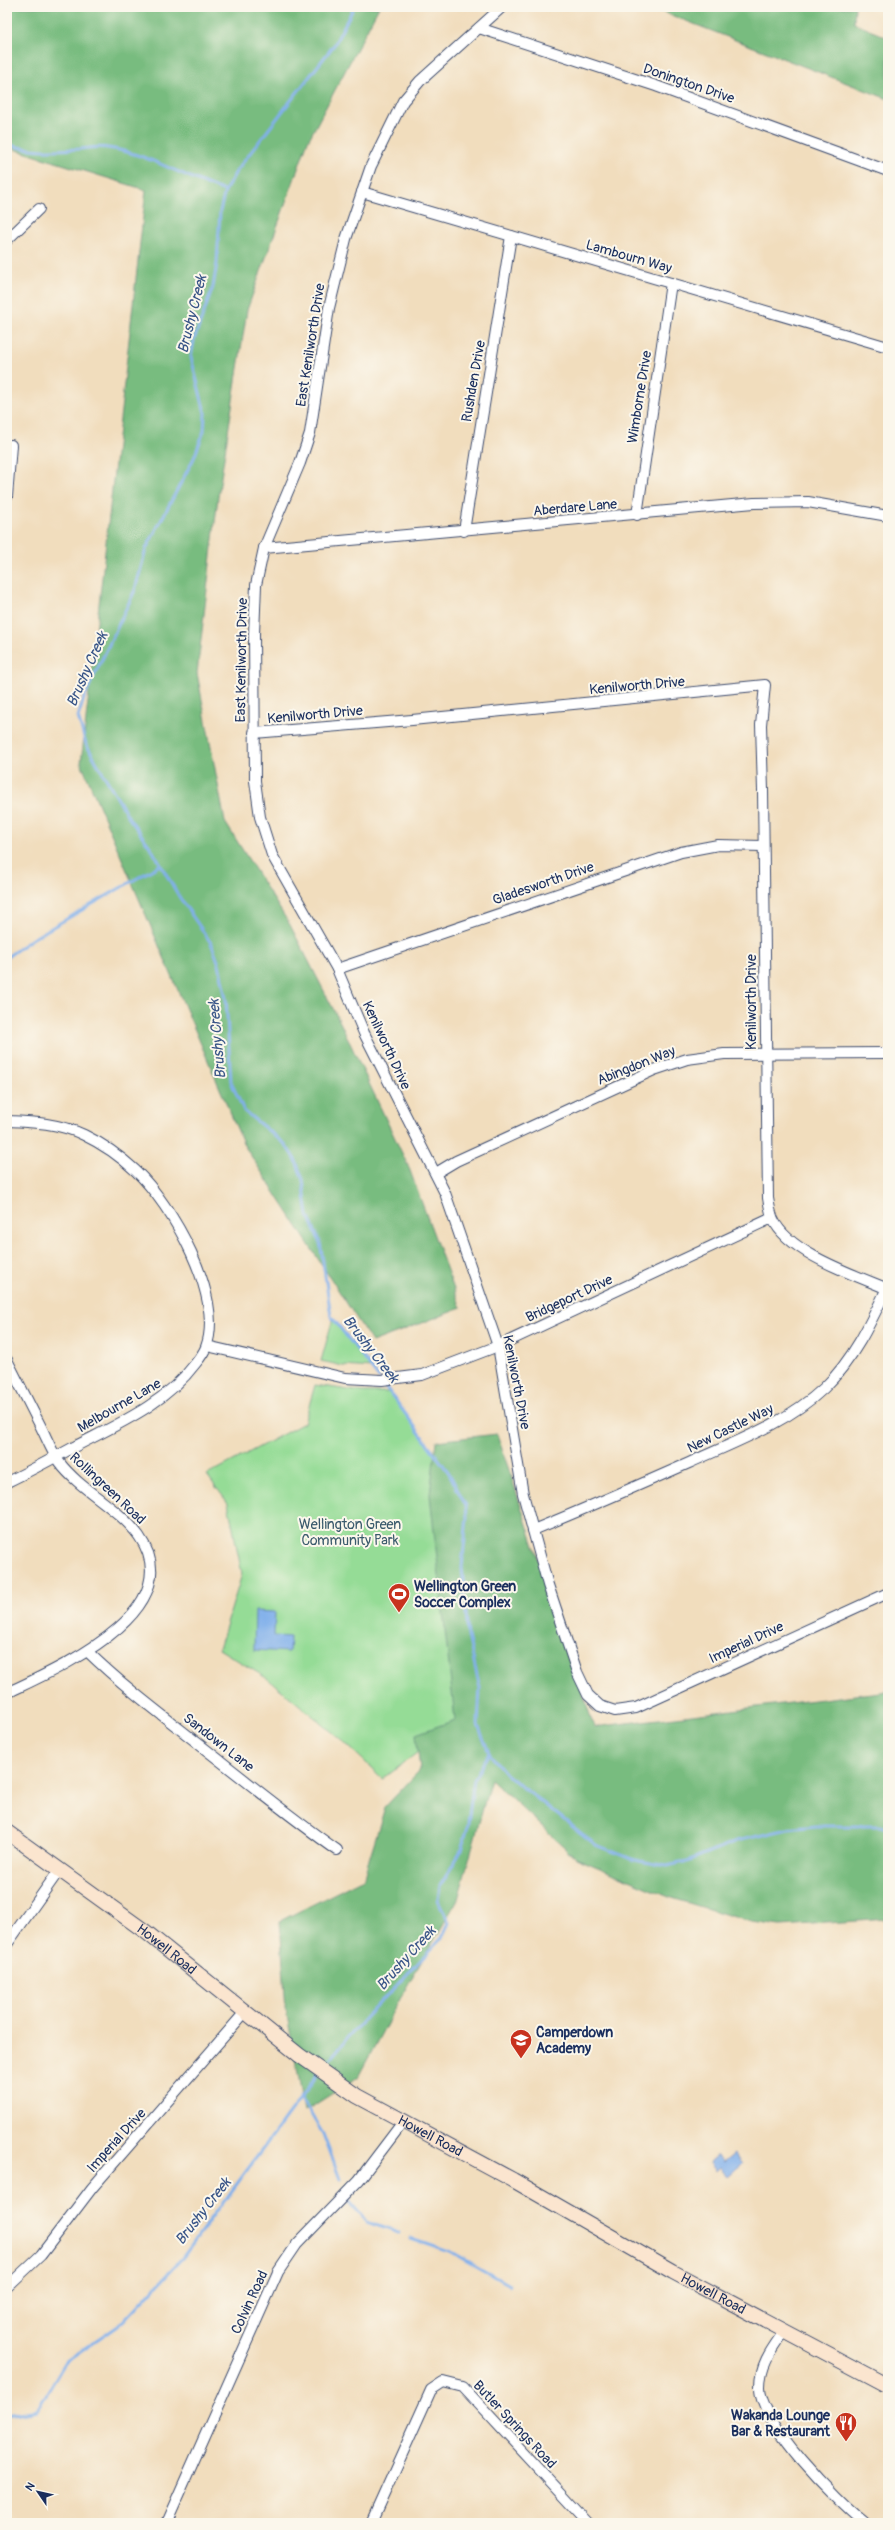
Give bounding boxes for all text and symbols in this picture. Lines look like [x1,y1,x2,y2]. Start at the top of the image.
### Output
street label: Donington Drive [641,60,737,107]
street label: Lambourn Way [584,236,674,277]
water label: Brushy Creek [174,271,212,355]
street label: East Kenilworth Drive [292,282,329,408]
street label: Rushden Drive [458,339,489,423]
street label: Wimborne Drive [624,349,655,445]
street label: Aberdare Lane [532,495,618,520]
street label: East Kenilworth Drive [232,597,251,722]
water label: Brushy Creek [62,627,113,710]
street label: Kenilworth Drive [589,673,686,698]
street label: Kenilworth Drive [267,702,364,727]
street label: Gladesworth Drive [490,858,596,909]
street label: Kenilworth Drive [743,954,760,1050]
water label: Brushy Creek [204,996,230,1080]
street label: Kenilworth Drive [359,998,415,1092]
street label: Abingdon Way [595,1042,678,1089]
street label: Bridgeport Drive [523,1271,615,1326]
water label: Brushy Creek [338,1312,404,1388]
street label: Kenilworth Drive [499,1333,534,1431]
street label: Melbourne Lane [75,1375,164,1436]
street label: New Castle Way [684,1400,776,1457]
street label: Rollingreen Road [66,1449,149,1528]
park label: Wellington Green Community Park [299,1516,401,1549]
place label: Wellington Green Soccer Complex [414,1578,516,1611]
sports icon: Wellington Green Soccer Complex [386,1581,412,1614]
street label: Imperial Drive [706,1618,786,1667]
street label: Sandown Lane [180,1709,258,1775]
street label: Howell Road [133,1920,200,1978]
water label: Brushy Creek [372,1921,441,1994]
place label: Camperdown Academy [536,2024,613,2057]
school or university icon: Camperdown Academy [508,2027,534,2060]
street label: Imperial Drive [83,2105,150,2176]
street label: Howell Road [395,2112,466,2160]
water label: Brushy Creek [171,2173,237,2249]
street label: Colvin Road [227,2268,272,2337]
street label: Howell Road [678,2270,749,2318]
street label: Butler Springs Road [469,2377,560,2472]
place label: Wakanda Lounge Bar & Restaurant [731,2407,831,2440]
restaurant icon: Wakanda Lounge Bar & Restaurant [833,2410,859,2443]
north arrow [18,2472,58,2512]
text: N [23,2480,38,2493]

